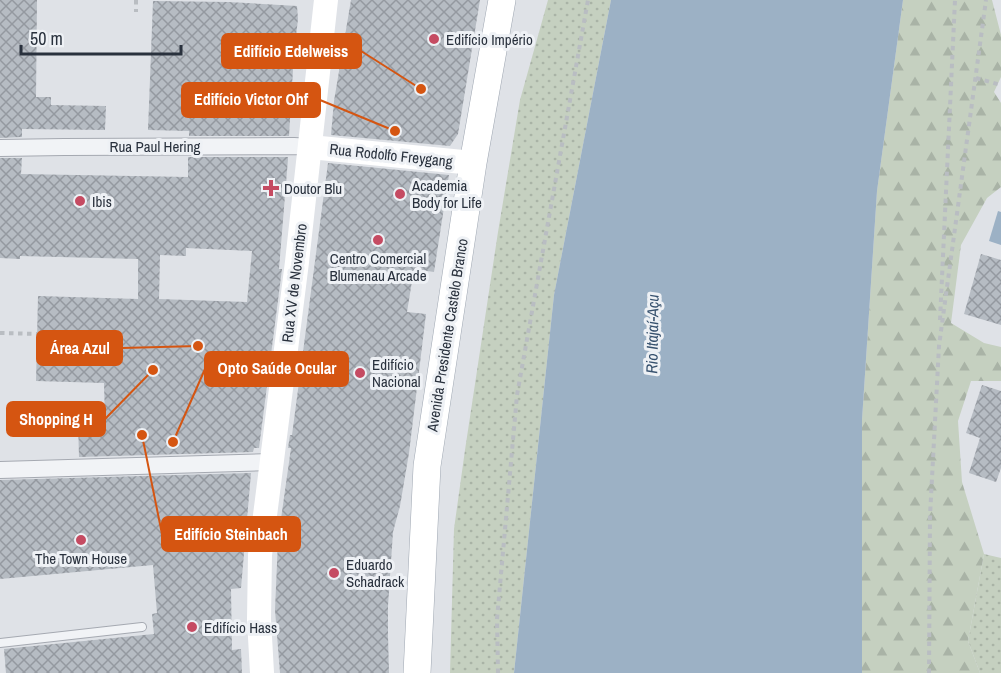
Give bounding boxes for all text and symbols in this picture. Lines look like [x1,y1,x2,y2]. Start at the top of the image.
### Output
scale bar [21,18,182,56]
text: 50 m [30,26,63,51]
place label: Edifício Império [446,29,533,50]
marker: Edifício Império [427,32,441,46]
callout: Edifício Edelweiss [222,34,361,68]
text: Edifício Edelweiss [234,40,348,62]
callout: Edifício Victor Ohf [182,83,320,117]
text: Edifício Victor Ohf [194,88,309,110]
street label: Rua Paul Hering [110,136,201,157]
street label: Rua Rodolfo Freygang [328,138,454,172]
place label: Academia Body for Life [411,175,482,213]
place label: Doutor Blu [284,178,342,199]
marker: Doutor Blu [262,179,280,197]
marker: Academia Body for Life [393,187,407,201]
place label: Ibis [92,191,112,212]
marker: Ibis [73,194,87,208]
street label: Rua XV de Novembro [276,222,312,344]
marker: Centro Comercial Blumenau Arcade [371,233,385,247]
street label: Avenida Presidente Castelo Branco [421,237,473,434]
place label: Centro Comercial Blumenau Arcade [329,248,427,286]
water label: Rio Itajaí-Açu [640,294,664,374]
callout: Área Azul [37,331,122,365]
text: Área Azul [50,337,110,359]
callout: Opto Saúde Ocular [205,352,348,386]
place label: Edifício Nacional [372,354,421,392]
text: Opto Saúde Ocular [218,357,337,379]
marker: Edifício Nacional [353,366,367,380]
callout: Shopping H [7,402,105,436]
text: Shopping H [19,408,93,430]
callout: Edifício Steinbach [162,517,300,551]
text: Edifício Steinbach [174,523,288,545]
marker: The Town House [74,533,88,547]
place label: The Town House [35,548,127,569]
place label: Eduardo Schadrack [346,554,405,592]
marker: Eduardo Schadrack [327,566,341,580]
place label: Edifício Hass [204,617,277,638]
marker: Edifício Hass [185,620,199,634]

